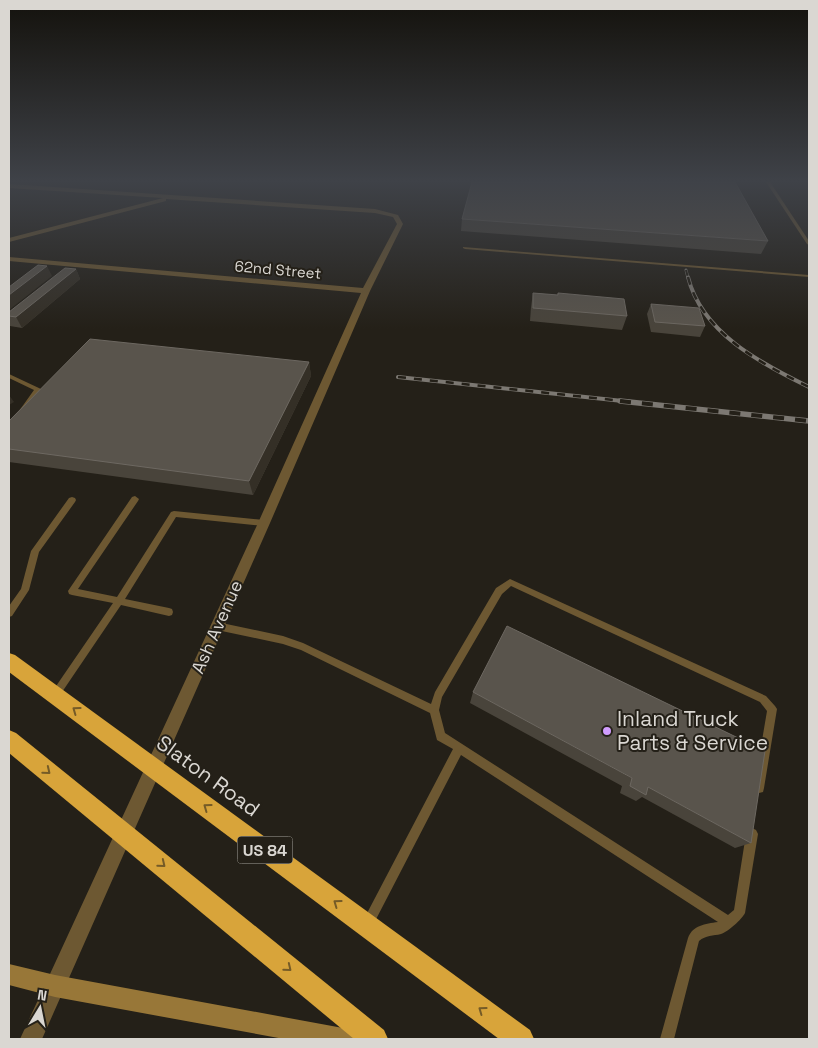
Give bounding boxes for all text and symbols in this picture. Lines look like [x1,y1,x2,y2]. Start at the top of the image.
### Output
street label: 62nd Street [234,256,322,283]
street label: Ash Avenue [186,577,247,677]
place label: Inland Truck Parts & Service [617,705,768,756]
one-way arrow [73,708,82,716]
marker: Inland Truck Parts & Service [601,725,613,737]
street label: Slaton Road [151,729,265,822]
one-way arrow [41,765,50,773]
one-way arrow [203,804,213,813]
road number: US 84 [238,836,292,864]
one-way arrow [156,859,165,867]
one-way arrow [334,901,343,909]
one-way arrow [282,962,291,971]
north arrow [15,983,65,1033]
text: N [36,986,48,1005]
one-way arrow [479,1008,488,1016]

